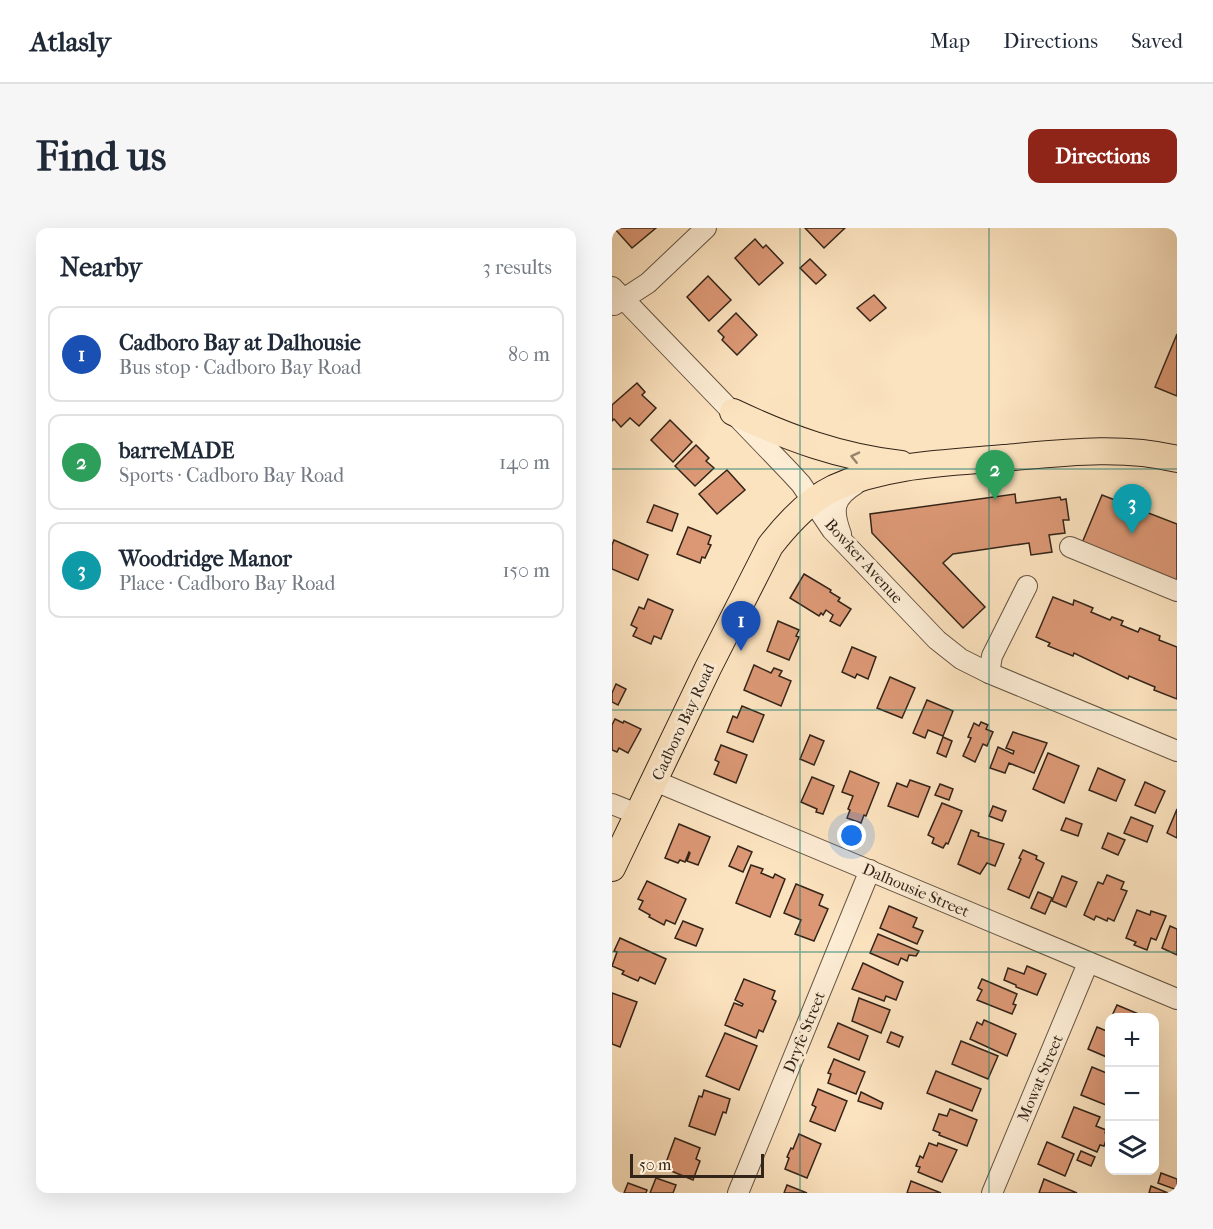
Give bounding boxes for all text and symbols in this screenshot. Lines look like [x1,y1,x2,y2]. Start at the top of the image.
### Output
text: Atlasly [30,25,111,58]
text: Map [930,29,970,53]
text: Directions [1003,29,1098,53]
text: Saved [1131,29,1183,53]
button: Directions [1028,129,1177,183]
text: Find us [36,132,166,181]
text: Nearby [60,252,142,283]
text: 3 results [483,256,552,279]
text: Cadboro Bay at Dalhousie [119,330,361,356]
text: 1 [78,343,85,366]
text: 80 m [508,343,550,366]
text: Bus stop · Cadboro Bay Road [119,356,361,379]
text: barreMADE [119,438,234,464]
pin: 2 [976,450,1015,500]
text: 2 [76,451,87,474]
text: 140 m [499,451,550,474]
one-way arrow [850,451,860,464]
text: Sports · Cadboro Bay Road [119,464,344,487]
pin: 3 [1112,484,1152,534]
street label: Bowker Avenue [821,515,907,607]
text: Woodridge Manor [119,546,292,572]
text: 3 [77,559,86,582]
text: 150 m [502,559,550,582]
text: Place · Cadboro Bay Road [119,572,335,595]
pin: 1 [722,602,760,651]
street label: Cadboro Bay Road [648,660,718,783]
your location [837,821,866,850]
street label: Dalhousie Street [860,859,972,921]
street label: Dryfe Street [779,988,829,1075]
map controls [1105,1013,1159,1175]
button: + [1105,1013,1159,1067]
street label: Mowat Street [1013,1031,1067,1124]
button: − [1105,1067,1159,1121]
button: layers [1105,1121,1159,1175]
scale bar [630,1151,764,1178]
text: 50 m [639,1155,671,1174]

